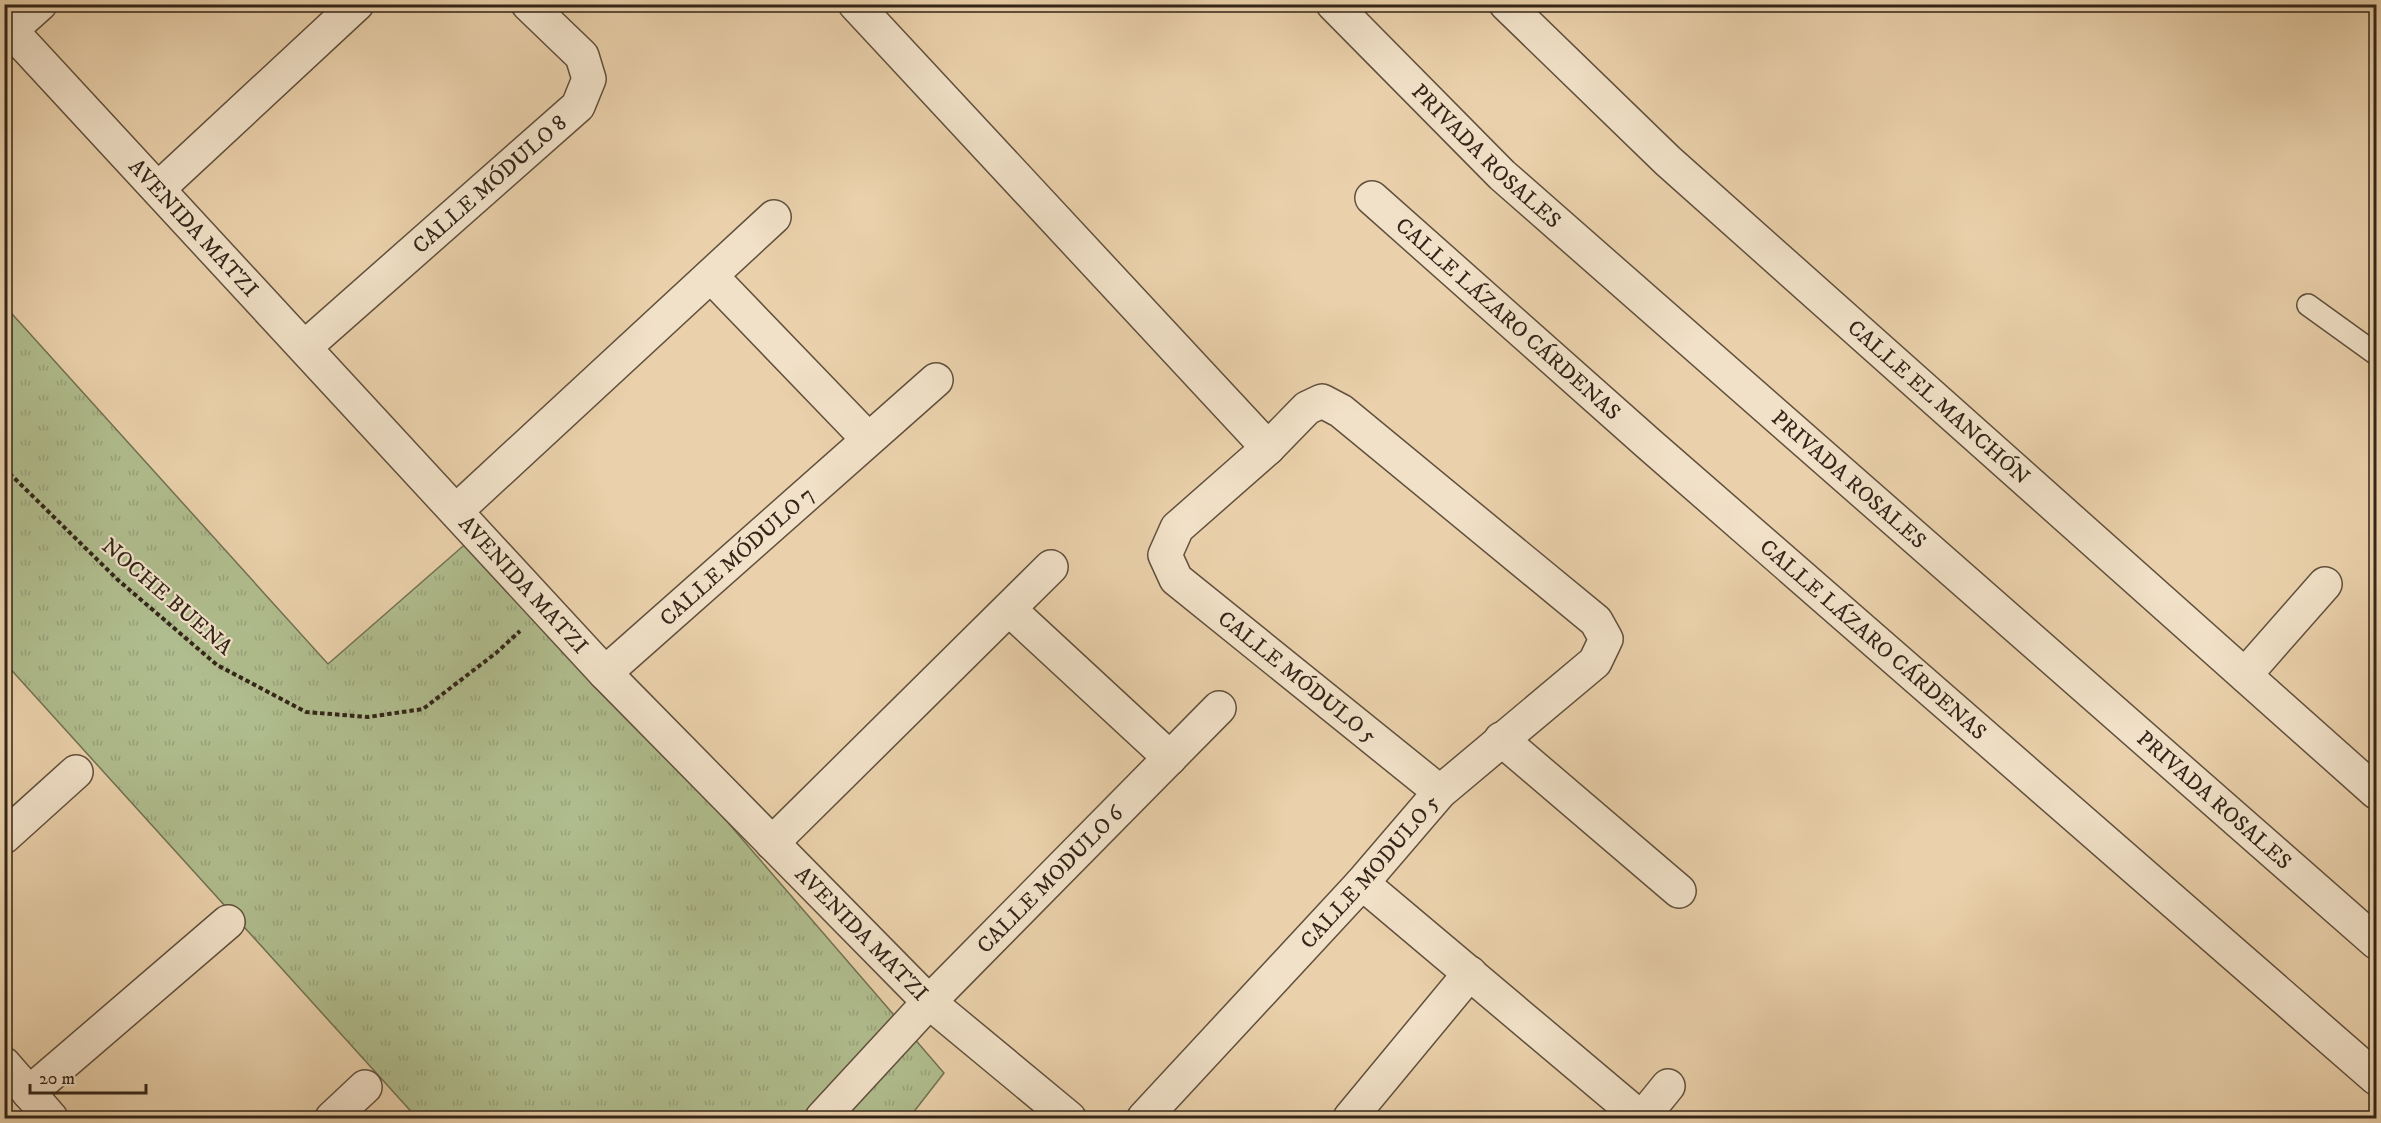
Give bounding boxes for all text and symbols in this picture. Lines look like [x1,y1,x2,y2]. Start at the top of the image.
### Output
street label: PRIVADA ROSALES [1406,78,1567,234]
street label: CALLE MÓDULO 8 [407,109,572,259]
street label: AVENIDA MATZI [123,153,264,303]
street label: CALLE LÁZARO CÁRDENAS [1390,212,1626,426]
street label: CALLE EL MANCHÓN [1842,314,2035,490]
street label: PRIVADA ROSALES [1766,404,1932,555]
street label: CALLE MÓDULO 7 [654,481,819,632]
street label: AVENIDA MATZI [453,510,594,659]
street label: NOCHE BUENA [96,533,239,662]
street label: CALLE LÁZARO CÁRDENAS [1754,533,1992,746]
street label: CALLE MÓDULO 5 [1212,605,1382,749]
street label: PRIVADA ROSALES [2131,725,2297,875]
street label: CALLE MODULO 5 [1294,789,1445,954]
street label: CALLE MODULO 6 [971,799,1130,959]
street label: AVENIDA MATZI [789,861,934,1007]
scale bar [30,1057,146,1095]
text: 20 m [39,1068,75,1090]

